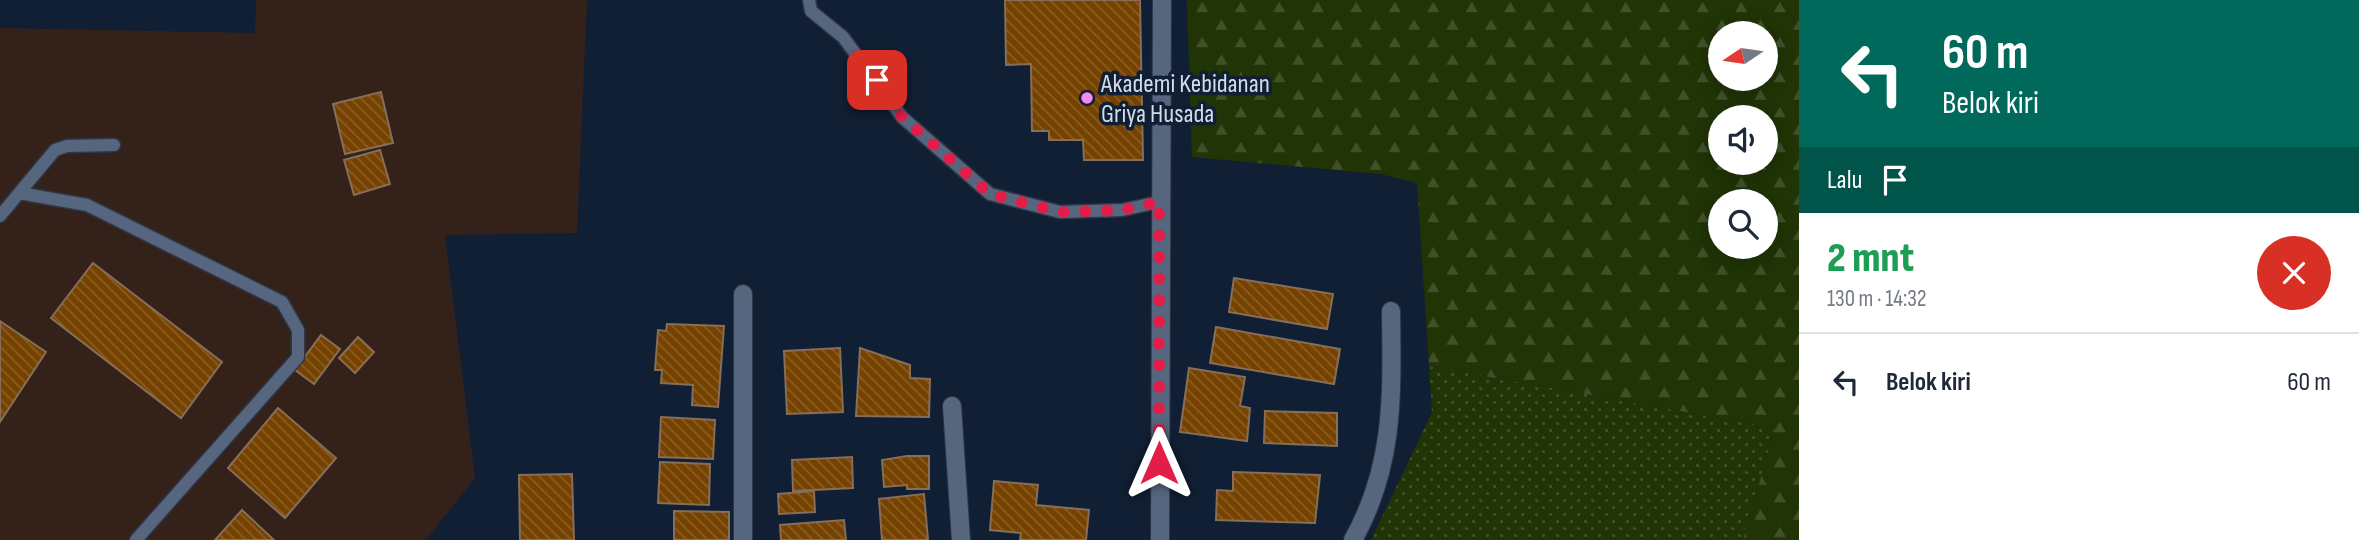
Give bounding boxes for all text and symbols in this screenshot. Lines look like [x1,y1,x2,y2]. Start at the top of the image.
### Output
north arrow [1708,21,1778,91]
map controls [1708,21,1778,259]
text: 60 m [1942,24,2029,83]
icon: left [1827,28,1918,119]
pin [847,50,907,110]
icon: arrive [858,61,896,99]
place label: Akademi Kebidanan Griya Husada [1100,69,1270,130]
text: Belok kiri [1942,84,2039,123]
marker: Akademi Kebidanan Griya Husada [1079,90,1095,106]
button: sound [1708,105,1778,175]
icon: arrive [1876,161,1914,199]
text: Lalu [1827,165,1862,196]
button: search [1708,189,1778,259]
text: 2 mnt [1827,233,1914,284]
button: close [2257,236,2331,310]
text: 130 m · 14:32 [1827,285,1926,313]
icon: left [1827,363,1865,401]
text: Belok kiri [1886,367,1971,398]
text: 60 m [2287,367,2331,398]
position arrow [1122,426,1196,500]

